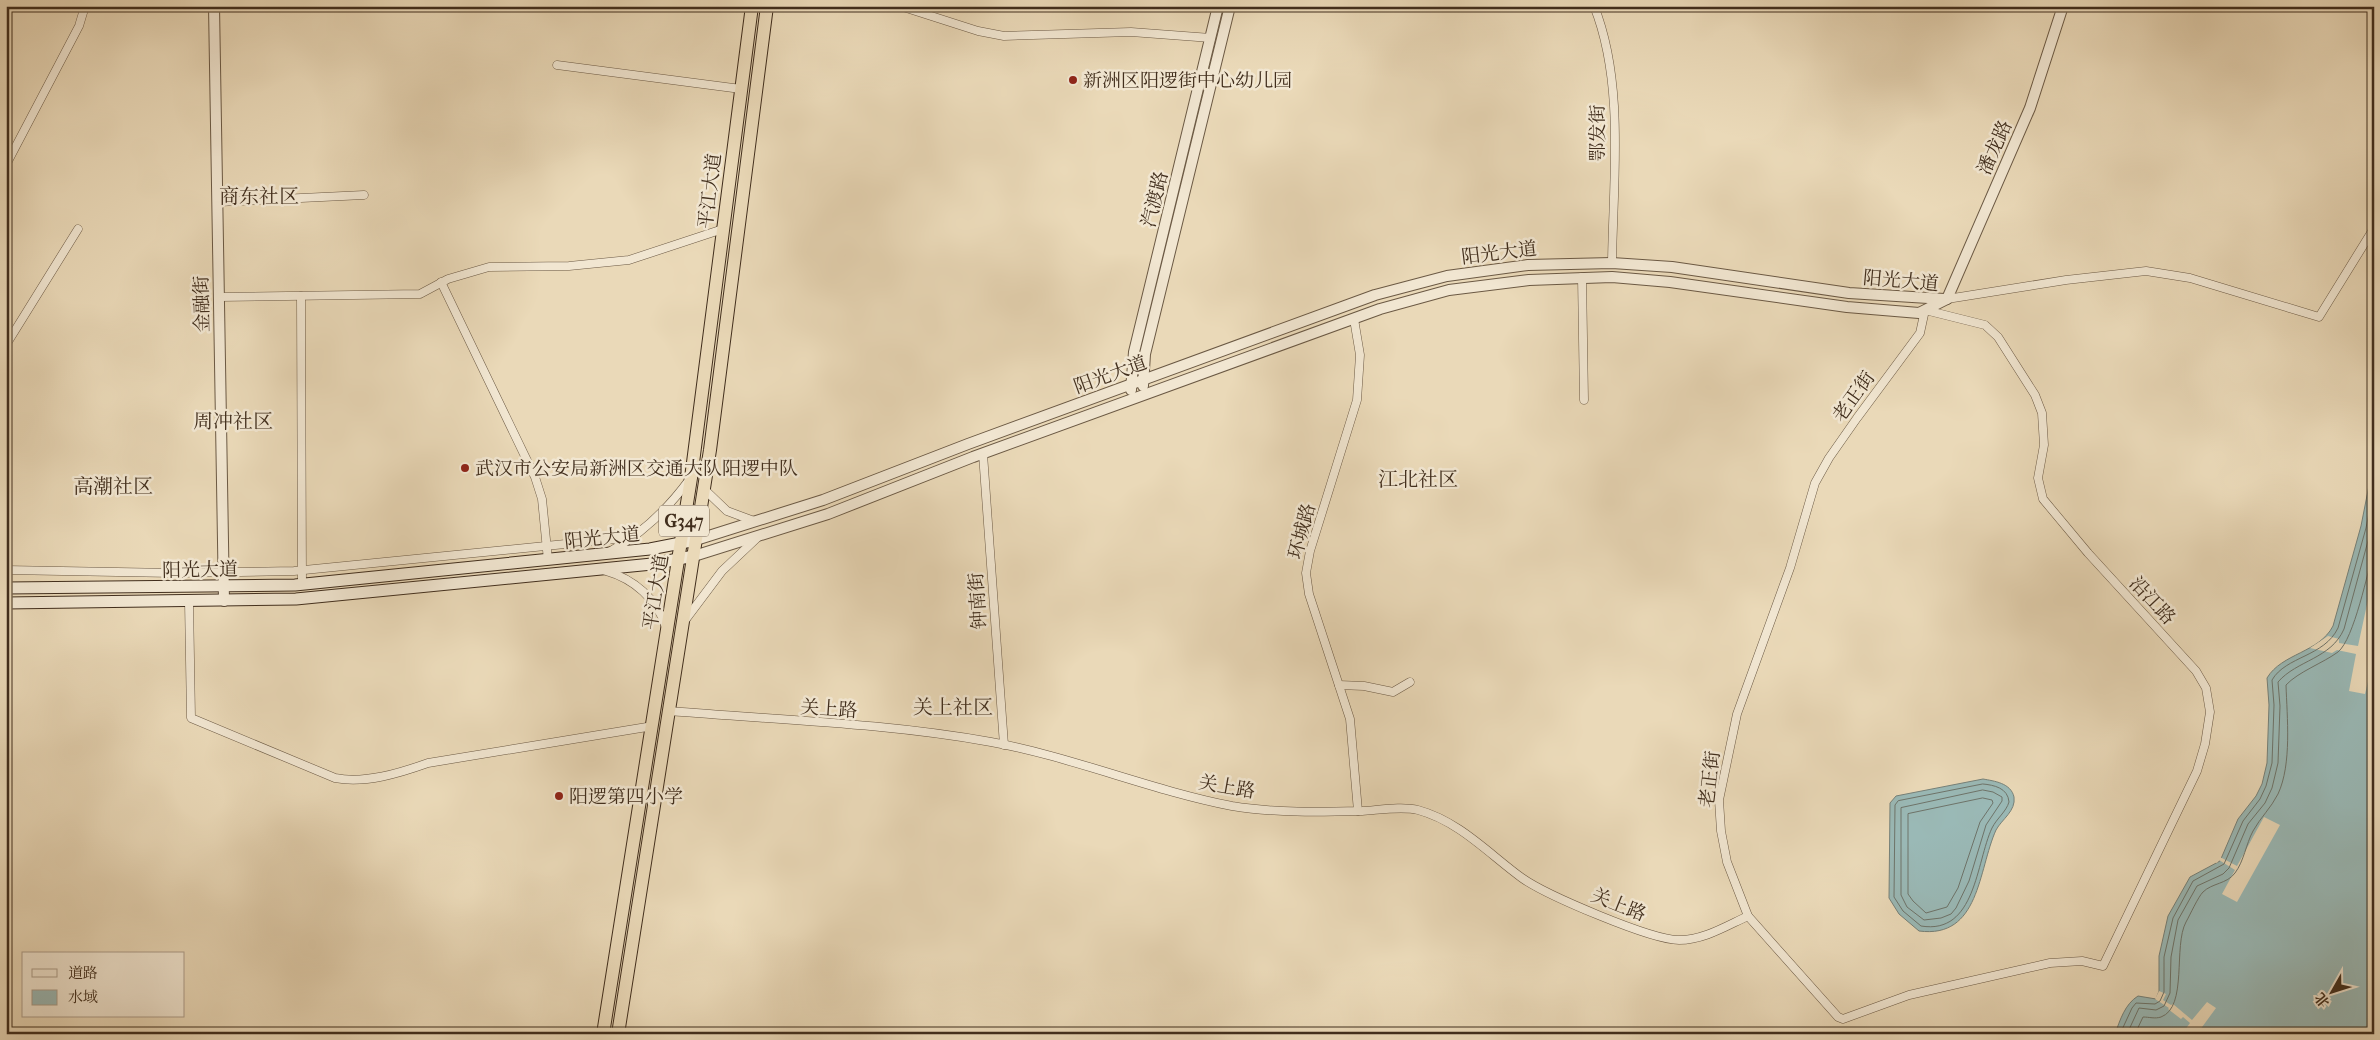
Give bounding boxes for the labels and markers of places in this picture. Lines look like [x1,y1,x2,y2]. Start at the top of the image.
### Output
place label: 新洲区阳逻街中心幼儿园 [1083,70,1292,92]
marker: 新洲区阳逻街中心幼儿园 [1067,74,1079,86]
place label: 武汉市公安局新洲区交通大队阳逻中队 [475,458,798,480]
marker: 武汉市公安局新洲区交通大队阳逻中队 [459,462,471,474]
place label: 阳逻第四小学 [569,786,683,808]
marker: 阳逻第四小学 [553,790,565,802]

